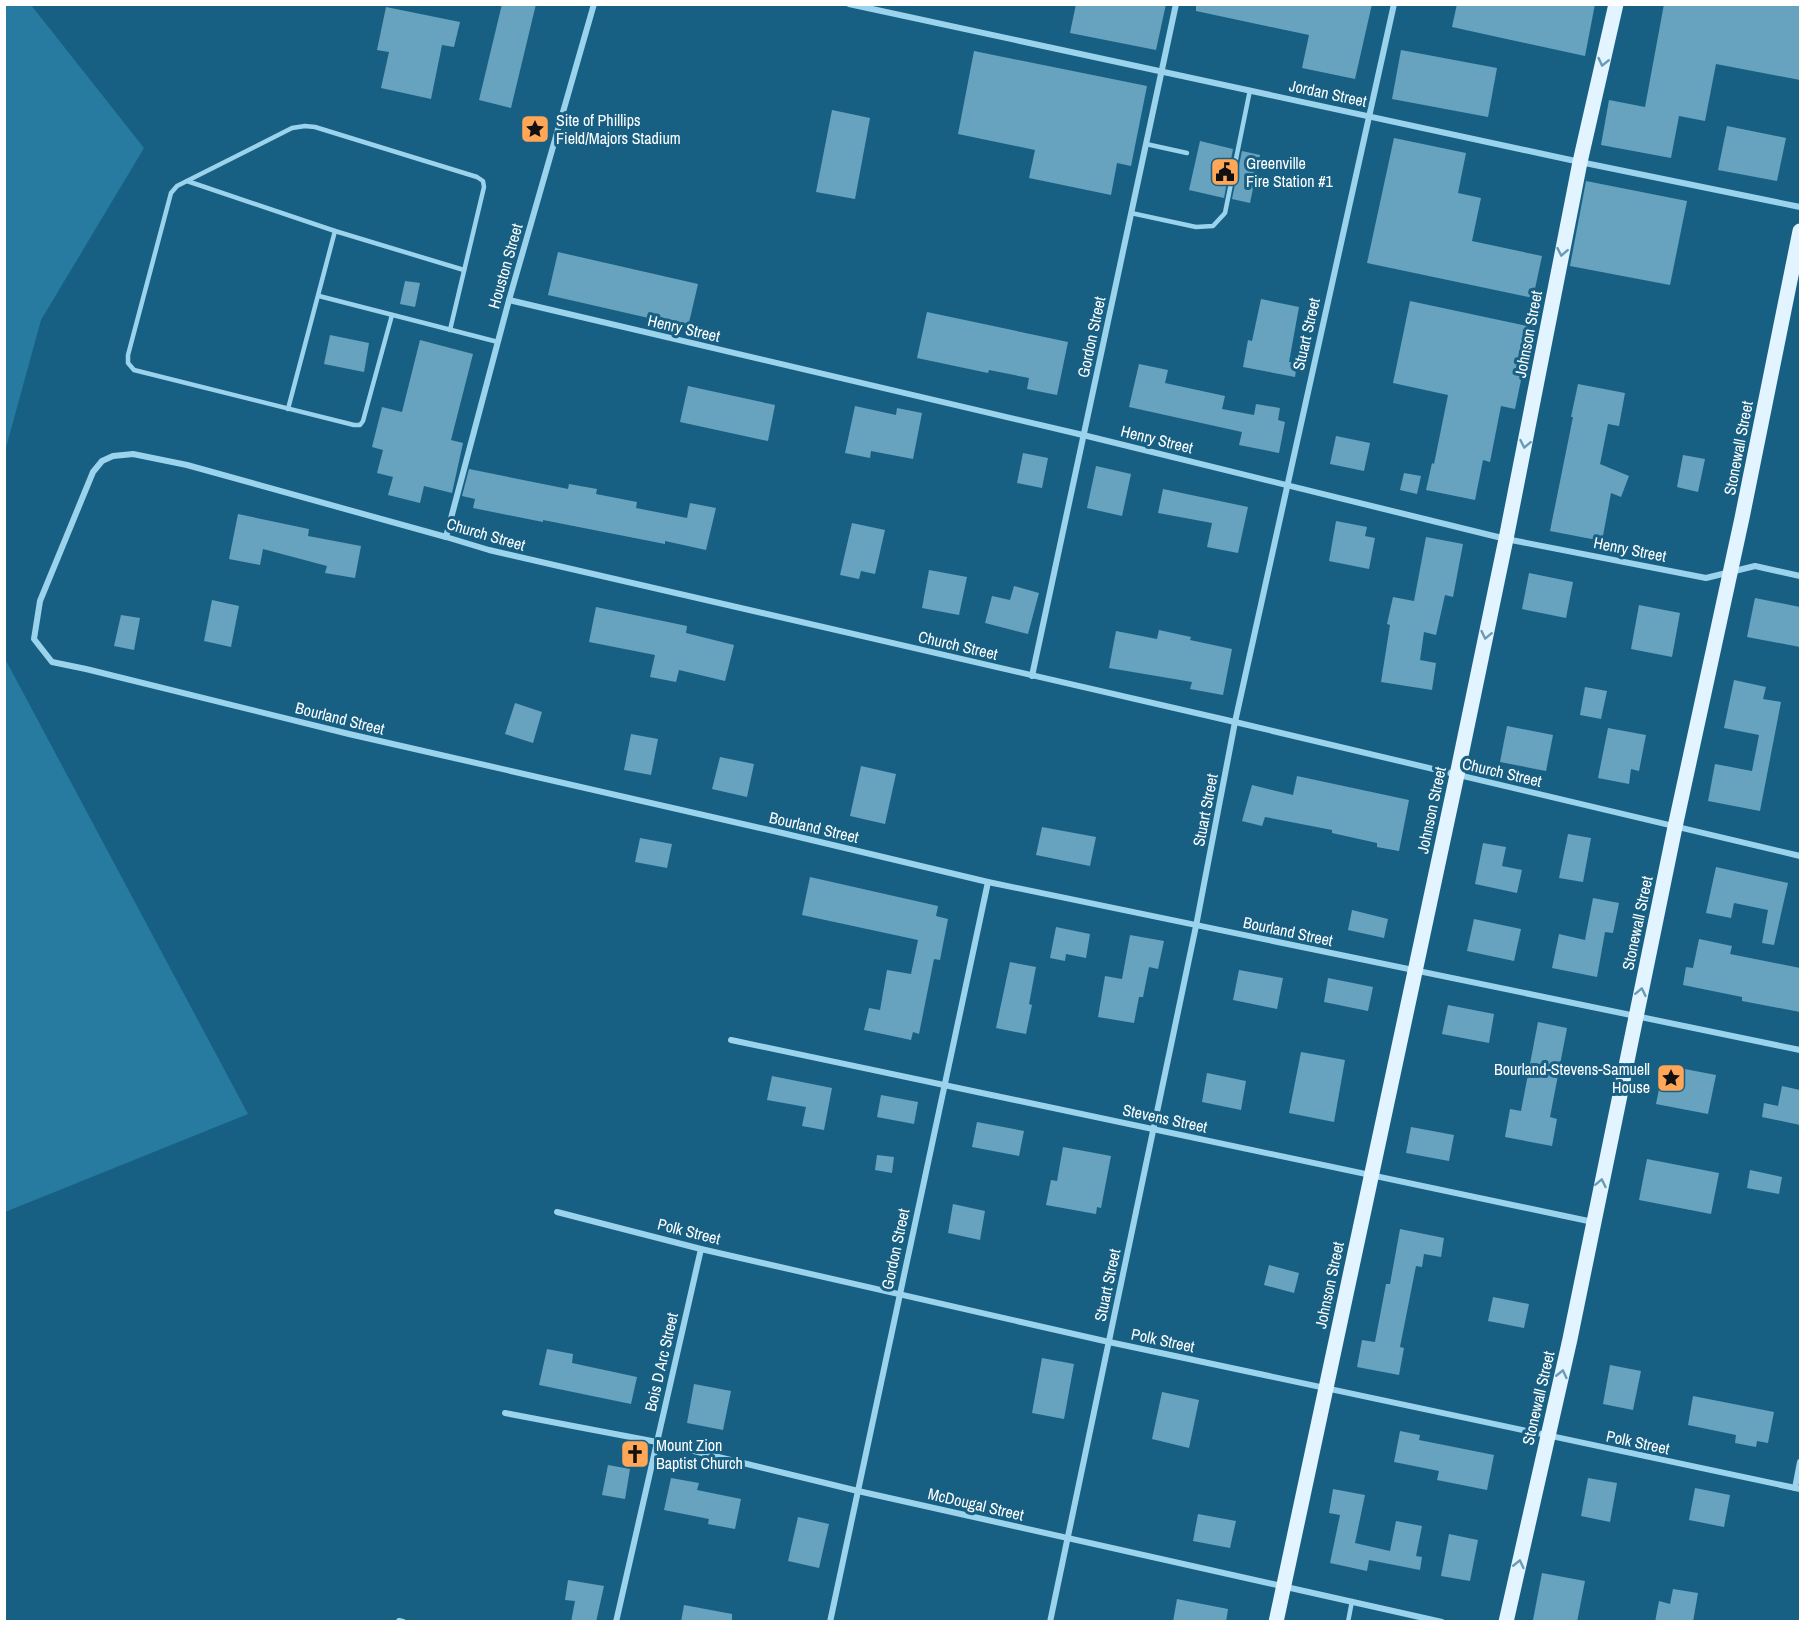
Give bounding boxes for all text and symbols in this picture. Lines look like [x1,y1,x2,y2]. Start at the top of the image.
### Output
one-way arrow [1598,56,1611,66]
street label: Jordan Street [1287,74,1369,112]
place label: Site of Phillips Field/Majors Stadium [556,109,681,149]
place icon: Site of Phillips Field/Majors Stadium [519,113,551,145]
place label: Greenville Fire Station #1 [1246,152,1334,192]
public building icon: Greenville Fire Station #1 [1209,156,1241,188]
street label: Houston Street [482,221,528,311]
one-way arrow [1556,247,1569,257]
street label: Johnson Street [1509,288,1547,379]
street label: Gordon Street [1072,294,1110,380]
street label: Stuart Street [1287,295,1325,372]
street label: Henry Street [646,309,723,347]
street label: Stonewall Street [1718,399,1758,497]
street label: Henry Street [1119,419,1196,459]
one-way arrow [1519,438,1532,448]
street label: Church Street [444,512,528,556]
street label: Henry Street [1592,531,1669,567]
street label: Church Street [916,625,1000,665]
one-way arrow [1480,629,1493,639]
street label: Bourland Street [293,696,387,740]
street label: Church Street [1460,752,1544,792]
street label: Johnson Street [1411,764,1451,855]
street label: Stuart Street [1187,771,1223,848]
street label: Bourland Street [767,806,861,848]
street label: Stonewall Street [1616,874,1658,972]
street label: Bourland Street [1241,911,1335,951]
one-way arrow [1634,988,1647,998]
place label: Bourland-Stevens-Samuell House [1494,1058,1650,1098]
place icon: Bourland-Stevens-Samuell House [1655,1062,1687,1094]
street label: Stevens Street [1121,1098,1210,1138]
one-way arrow [1594,1179,1607,1189]
street label: Gordon Street [876,1206,914,1292]
street label: Polk Street [655,1213,723,1250]
street label: Johnson Street [1309,1239,1349,1330]
street label: Stuart Street [1089,1246,1125,1323]
street label: Bois D Arc Street [639,1310,683,1414]
street label: Polk Street [1129,1323,1197,1358]
street label: Stonewall Street [1517,1349,1560,1447]
one-way arrow [1555,1370,1568,1380]
street label: Polk Street [1604,1425,1672,1460]
place label: Mount Zion Baptist Church [656,1434,743,1474]
church icon: Mount Zion Baptist Church [619,1438,651,1470]
street label: McDougal Street [926,1482,1026,1526]
one-way arrow [1512,1560,1525,1570]

